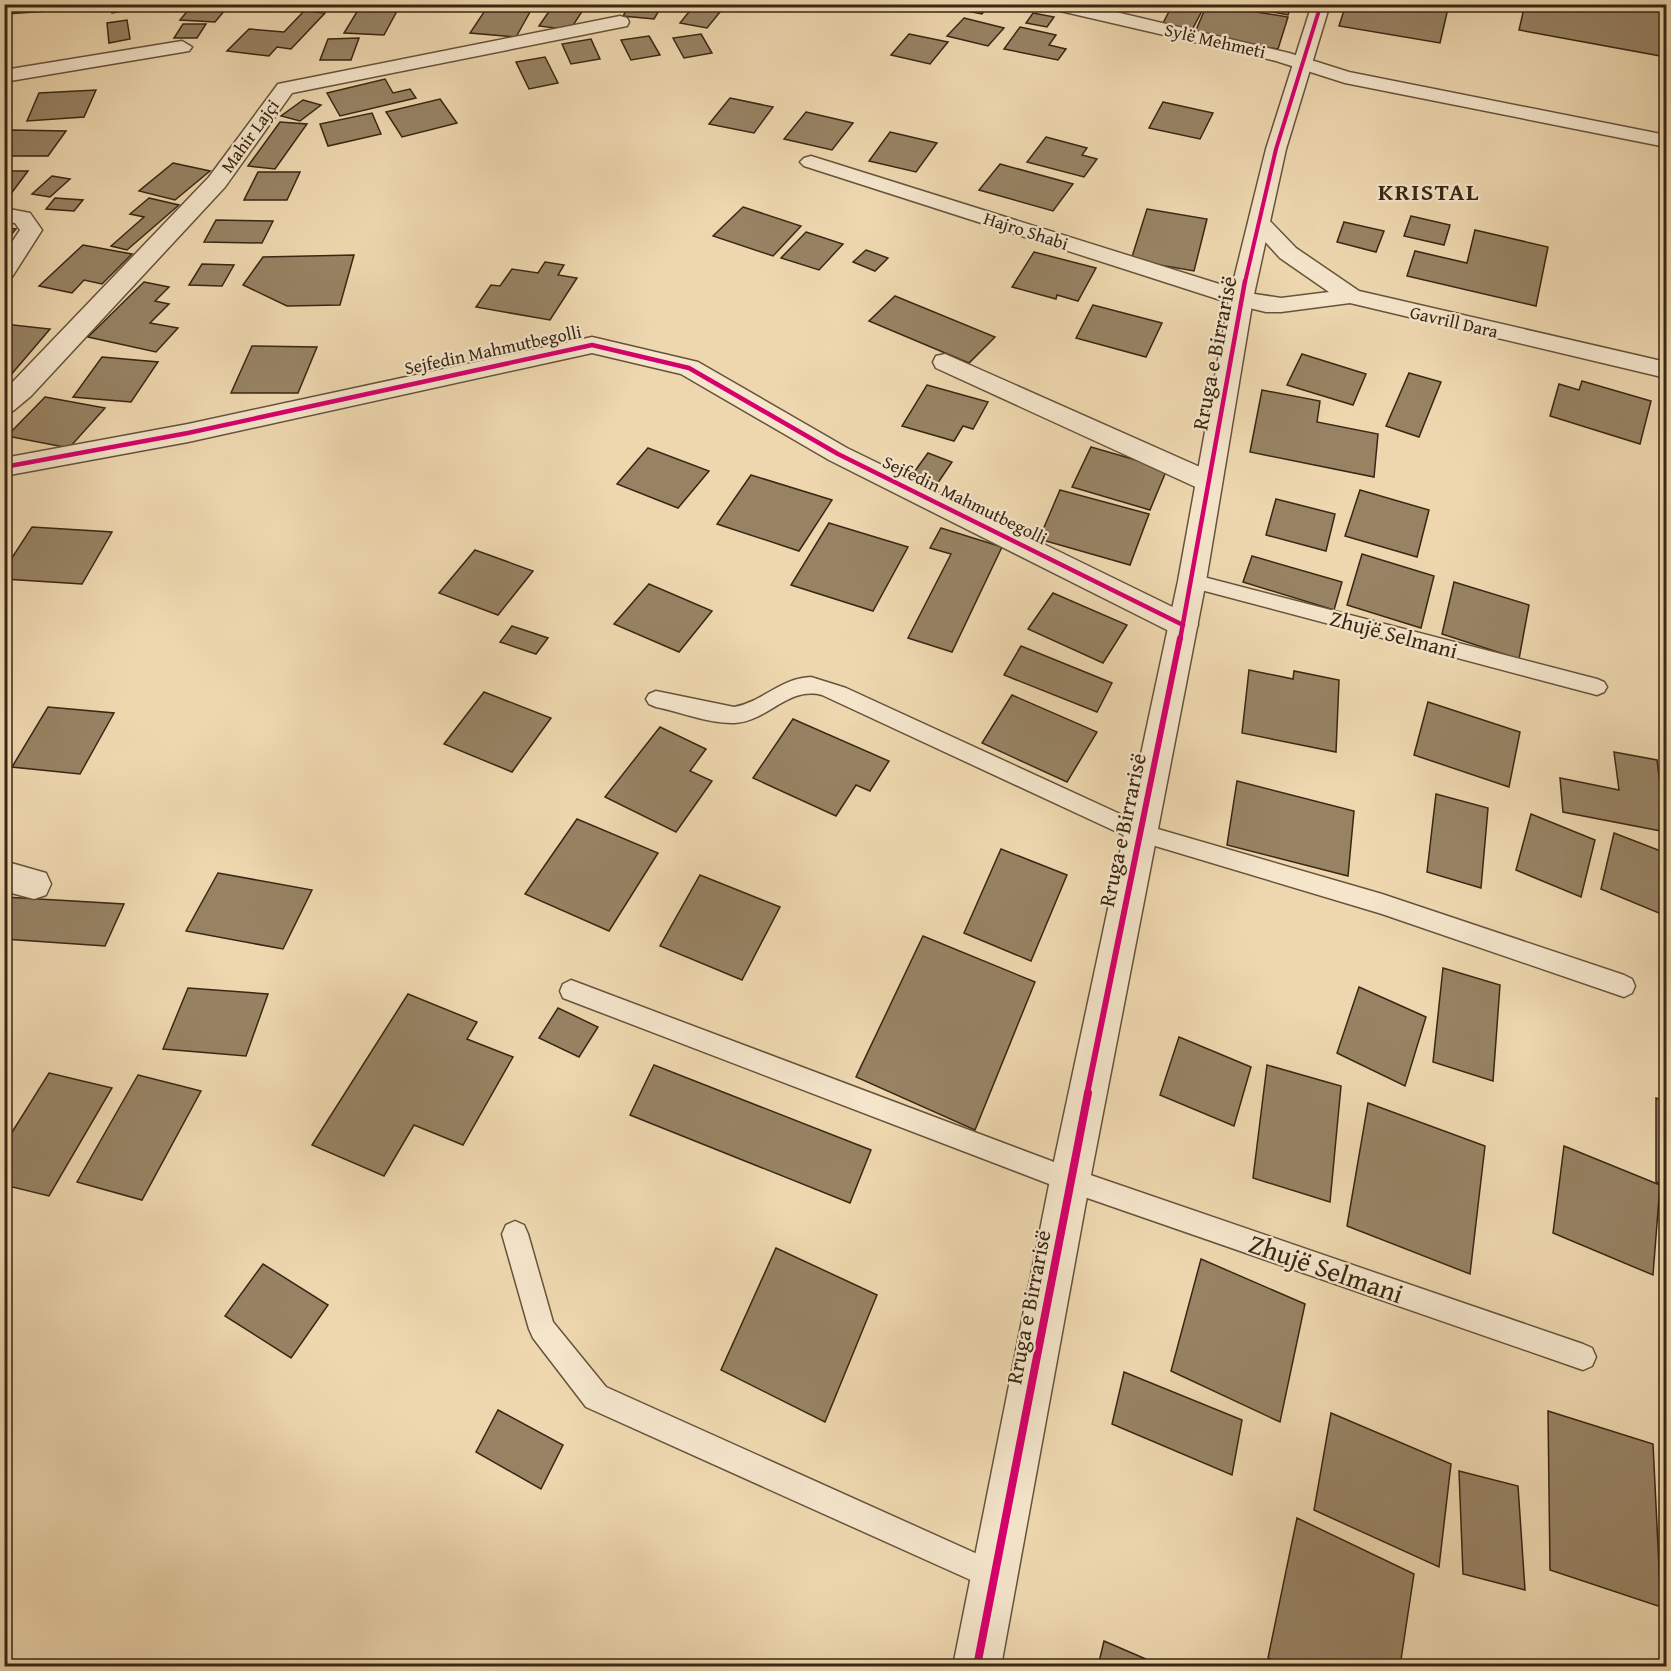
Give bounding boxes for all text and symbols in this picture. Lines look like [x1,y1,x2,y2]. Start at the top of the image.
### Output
street label: Sylë Mehmeti [1162,16,1268,65]
street label: Mahir Lajçi [214,93,285,178]
district label: KRISTAL [1378,174,1480,209]
street label: Hajro Shabi [980,204,1072,257]
street label: Rruga e Birrarisë [1183,273,1245,433]
street label: Gavrill Dara [1407,298,1501,345]
street label: Sejfedin Mahmutbegolli [402,318,584,381]
street label: Sejfedin Mahmutbegolli [878,448,1052,551]
street label: Zhujë Selmani [1327,602,1461,666]
street label: Rruga e Birrarisë [1090,750,1154,910]
street label: Zhujë Selmani [1244,1223,1409,1313]
street label: Rruga e Birrarisë [997,1227,1059,1387]

